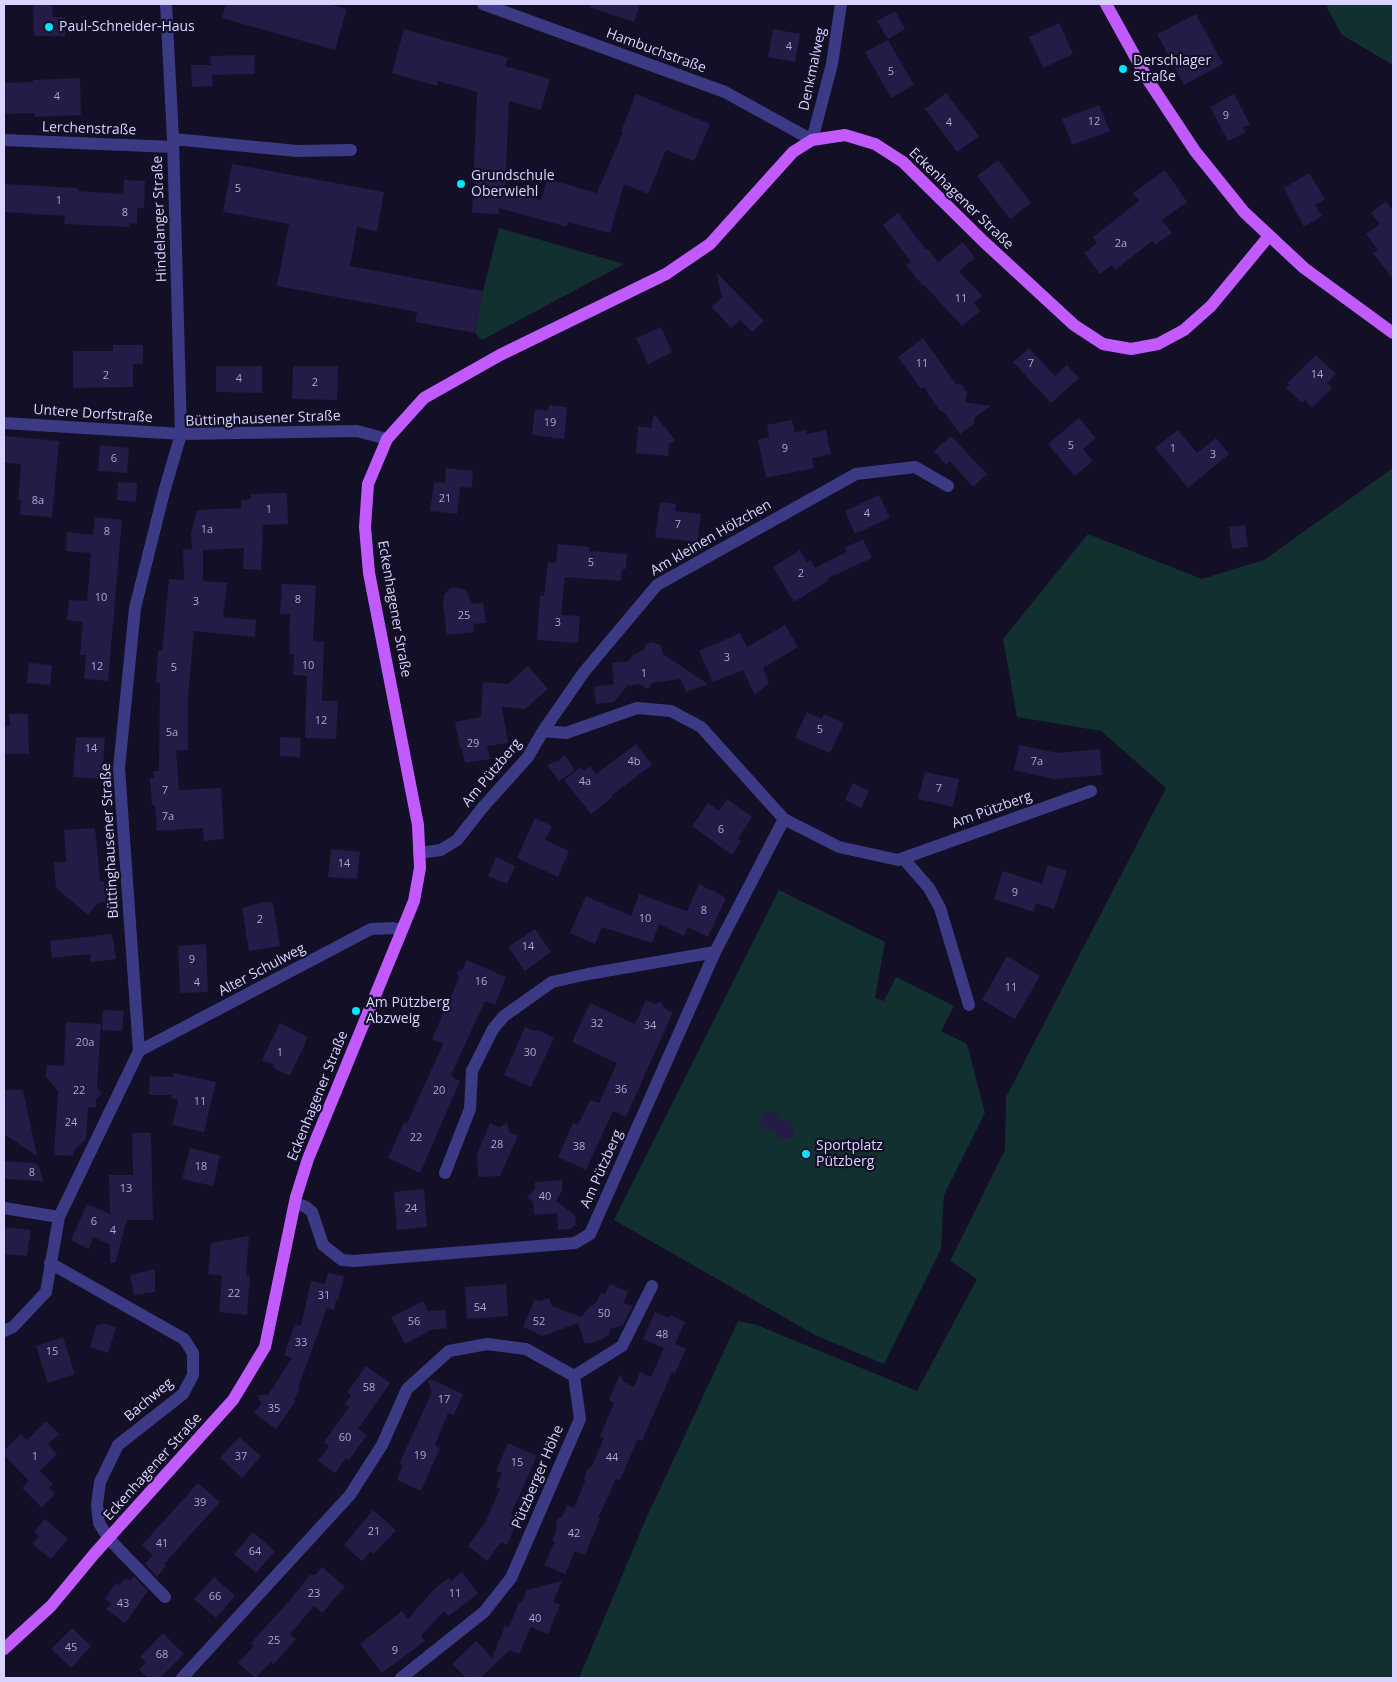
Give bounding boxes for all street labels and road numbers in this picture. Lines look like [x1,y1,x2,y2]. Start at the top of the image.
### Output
street label: Hambuchstraße [604,25,708,77]
street label: Denkmalweg [796,26,830,112]
street label: Lerchenstraße [42,119,136,139]
street label: Eckenhagener Straße [905,145,1017,253]
street label: Hindelanger Straße [149,156,171,282]
street label: Untere Dorfstraße [33,401,153,427]
street label: Büttinghausener Straße [185,408,341,430]
street label: Am kleinen Hölzchen [647,496,775,580]
street label: Eckenhagener Straße [374,539,414,679]
street label: Am Pützberg [459,736,525,810]
street label: Büttinghausener Straße [98,763,122,919]
street label: Am Pützberg [950,788,1034,832]
street label: Alter Schulweg [216,940,308,1000]
street label: Eckenhagener Straße [284,1029,352,1163]
street label: Am Pützberg [577,1127,627,1211]
street label: Bachweg [121,1375,177,1425]
street label: Eckenhagener Straße [100,1410,206,1524]
street label: Pützberger Höhe [509,1423,567,1531]

